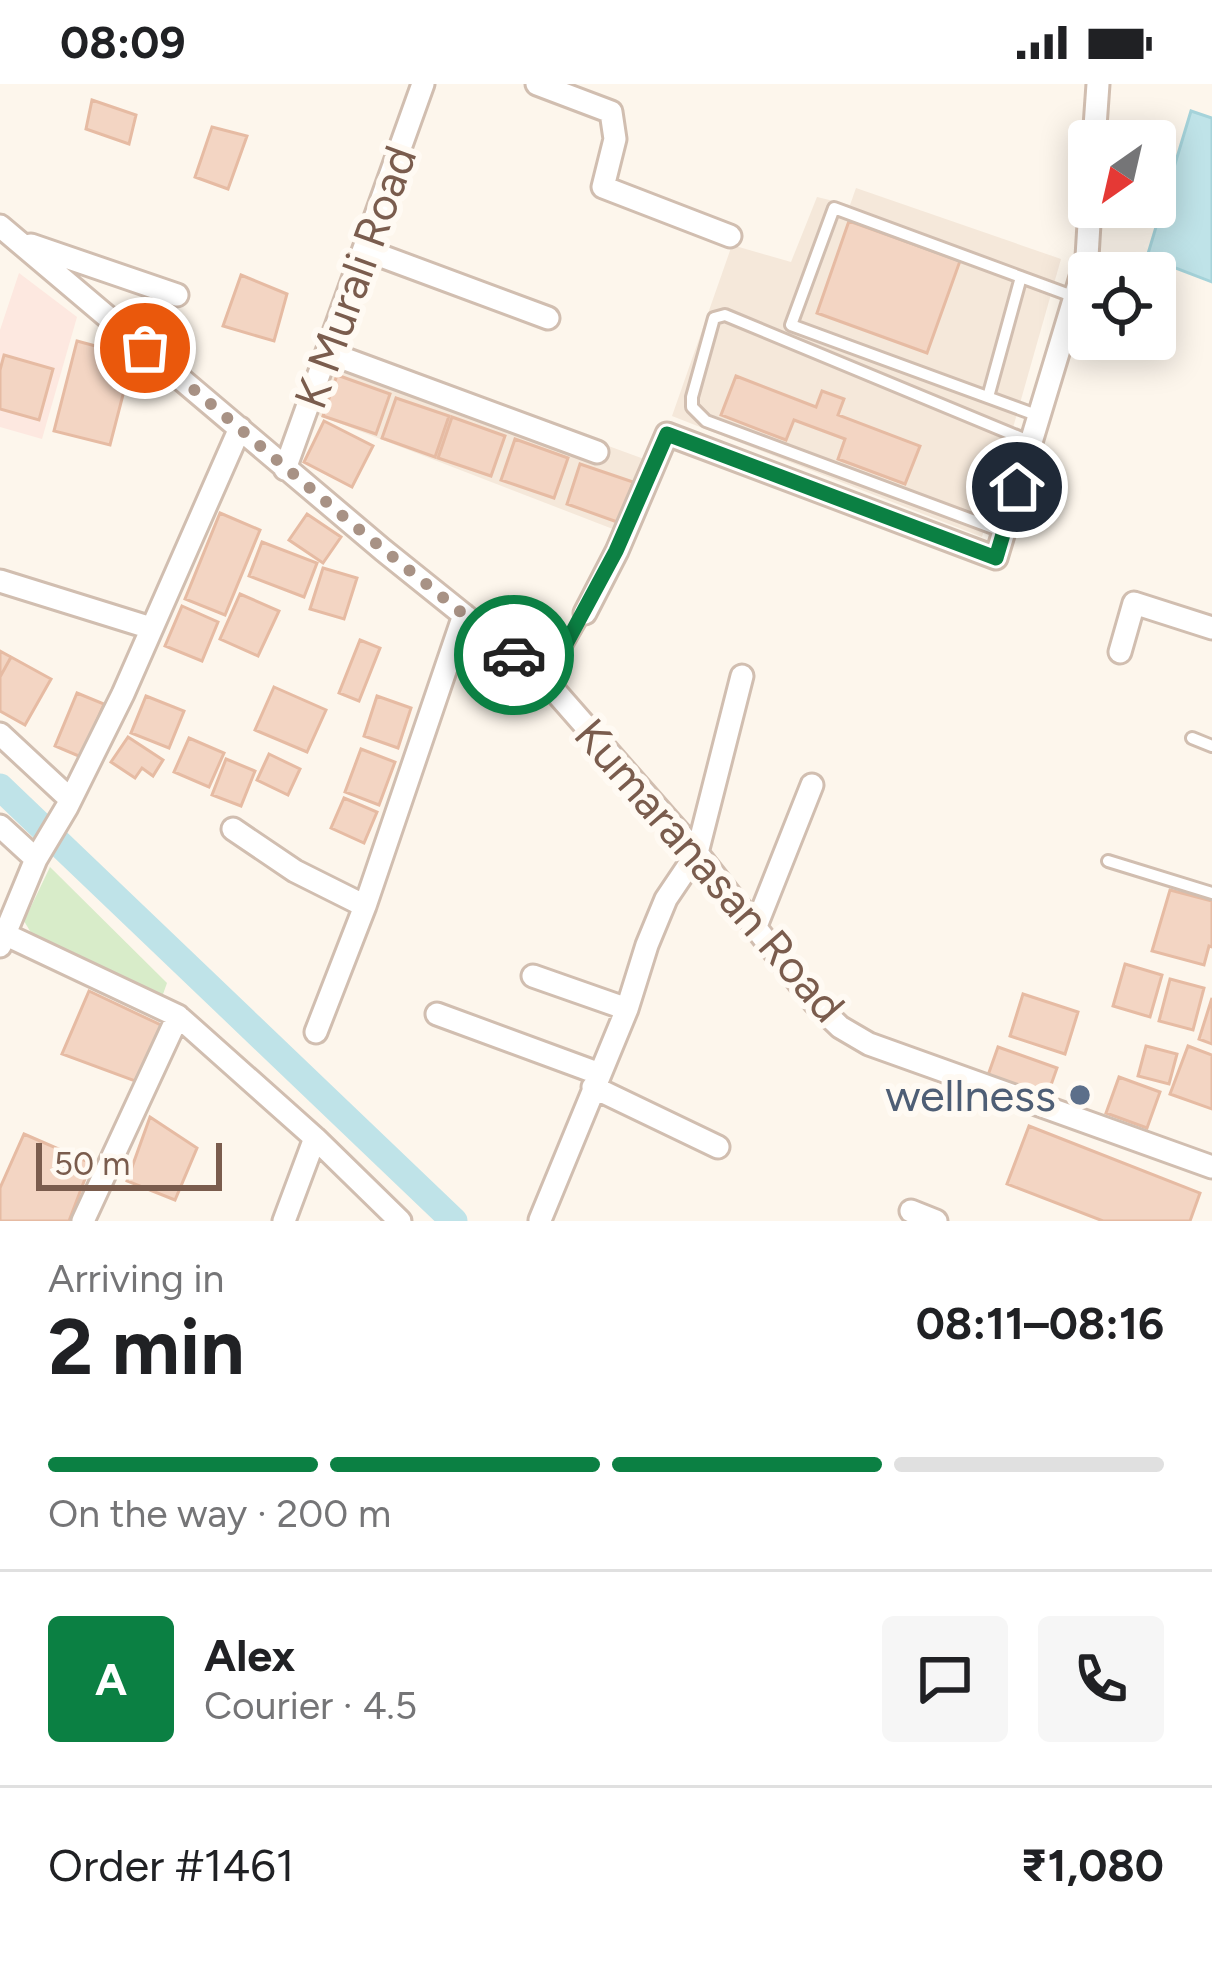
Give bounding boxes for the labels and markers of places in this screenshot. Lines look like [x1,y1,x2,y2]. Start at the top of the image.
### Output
pin [94,297,196,399]
pin [966,436,1068,538]
place label: wellness [885,1068,1056,1122]
marker: wellness [1067,1082,1093,1108]

